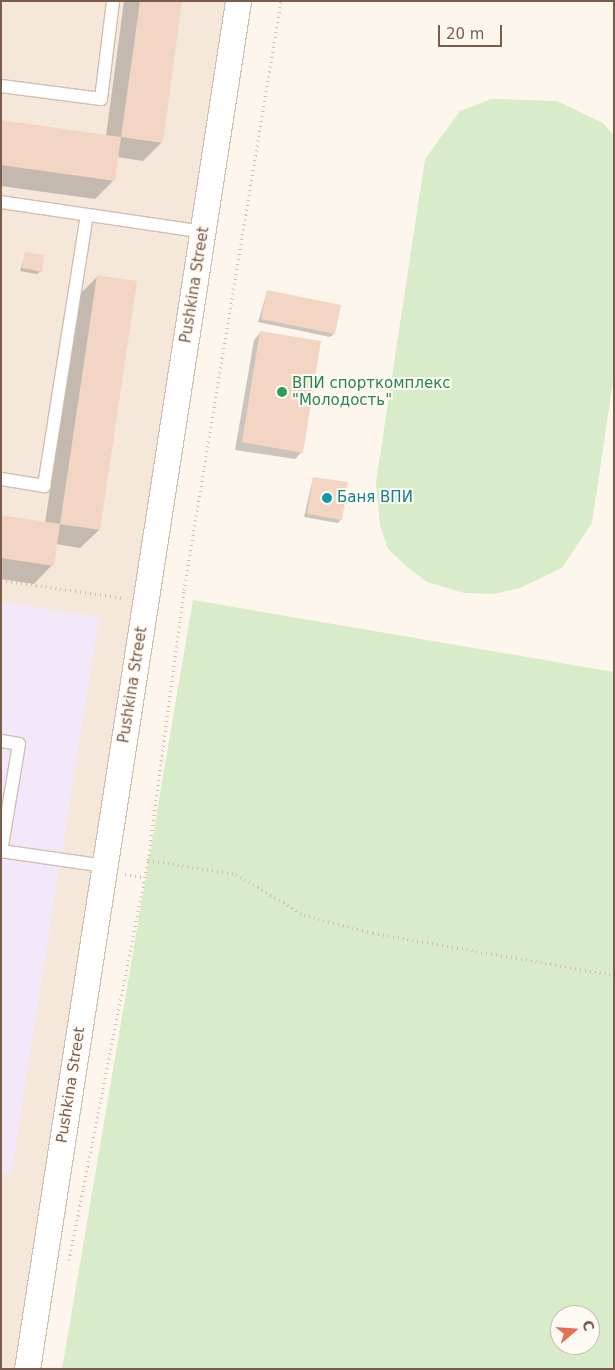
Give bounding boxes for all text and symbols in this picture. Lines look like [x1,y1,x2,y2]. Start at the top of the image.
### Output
scale bar [440,15,504,47]
text: 20 m [446,25,484,43]
street label: Pushkina Street [177,226,213,344]
place label: ВПИ спорткомплекс "Молодость" [292,374,451,409]
marker: ВПИ спорткомплекс "Молодость" [276,386,288,398]
place label: Баня ВПИ [337,489,413,507]
marker: Баня ВПИ [321,492,333,504]
street label: Pushkina Street [115,626,151,744]
street label: Pushkina Street [53,1026,89,1144]
north arrow [550,1305,600,1355]
text: С [579,1318,598,1333]

